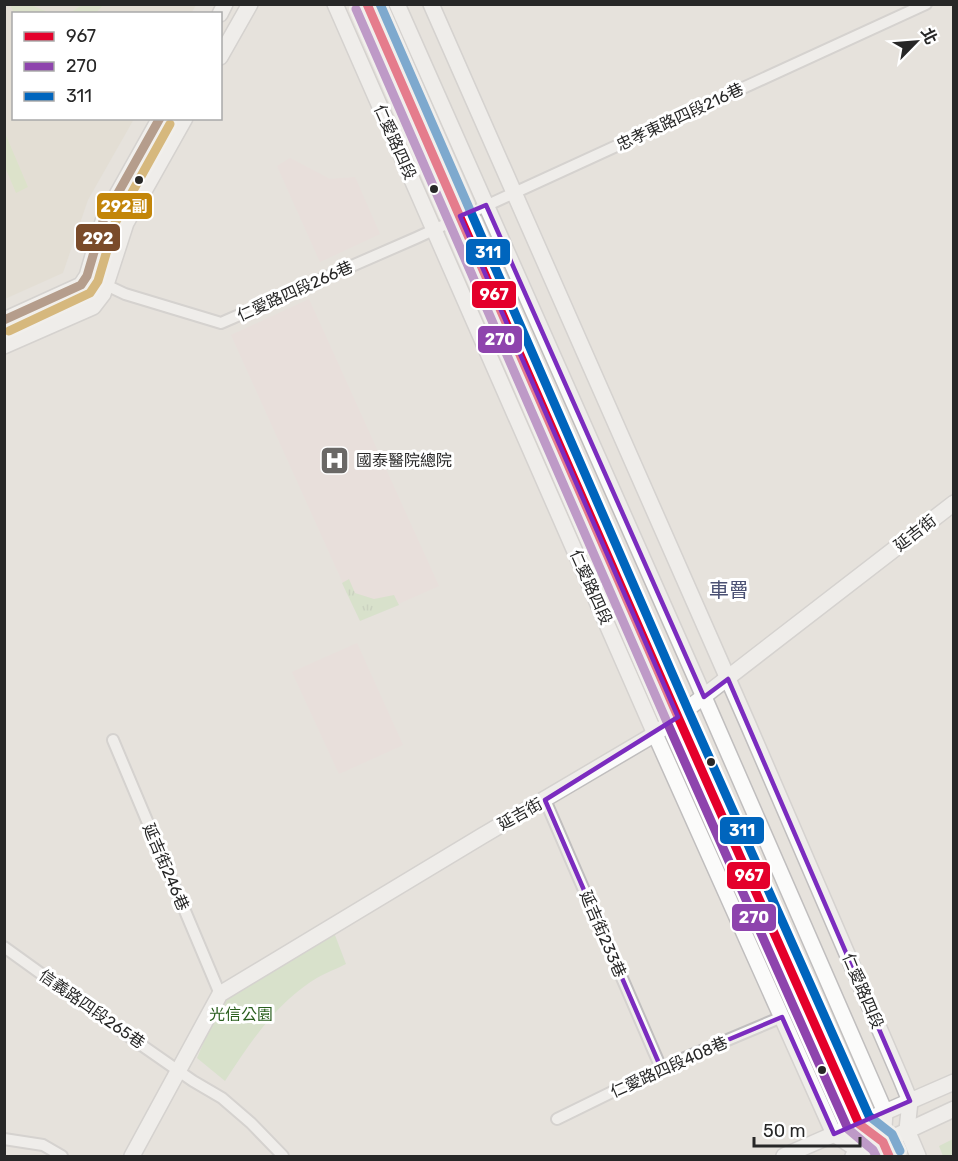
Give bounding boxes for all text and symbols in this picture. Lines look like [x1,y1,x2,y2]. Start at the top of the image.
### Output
legend [12,12,222,120]
north arrow [886,12,946,72]
text: 967 [66,25,96,47]
text: 北 [917,25,941,47]
text: 270 [66,55,97,77]
street label: 忠孝東路四段216巷 [613,79,747,155]
text: 311 [66,85,92,107]
street label: 仁愛路四段 [370,102,420,182]
unlabelled marker [133,174,145,186]
unlabelled marker [428,183,440,195]
line badge: 292副 [96,192,153,220]
text: 292副 [100,197,148,216]
line badge: 292 [75,223,121,252]
text: 292 [82,229,114,248]
line badge: 311 [465,238,511,266]
text: 311 [475,243,501,262]
street label: 仁愛路四段266巷 [234,257,356,325]
line badge: 967 [471,280,517,309]
text: 967 [479,285,509,304]
line badge: 270 [477,325,523,354]
text: 270 [485,330,515,349]
hospital icon: 國泰醫院總院 [319,444,351,476]
place label: 國泰醫院總院 [356,451,452,470]
street label: 延吉街 [890,511,940,555]
street label: 仁愛路四段 [566,547,616,627]
district label: 車罾 [709,578,749,602]
unlabelled marker [705,756,717,768]
street label: 延吉街 [494,794,546,834]
line badge: 311 [719,816,765,845]
street label: 延吉街246巷 [139,821,193,913]
text: 311 [729,821,755,840]
line badge: 967 [726,861,771,890]
text: 967 [734,866,764,885]
street label: 延吉街233巷 [576,888,630,980]
line badge: 270 [731,903,777,932]
text: 270 [739,908,769,927]
street label: 仁愛路四段 [839,950,887,1032]
street label: 信義路四段265巷 [36,965,148,1053]
park label: 光信公園 [209,1005,273,1024]
street label: 仁愛路四段408巷 [607,1033,731,1101]
unlabelled marker [816,1064,828,1076]
scale bar [754,1110,860,1148]
text: 50 m [763,1120,806,1142]

